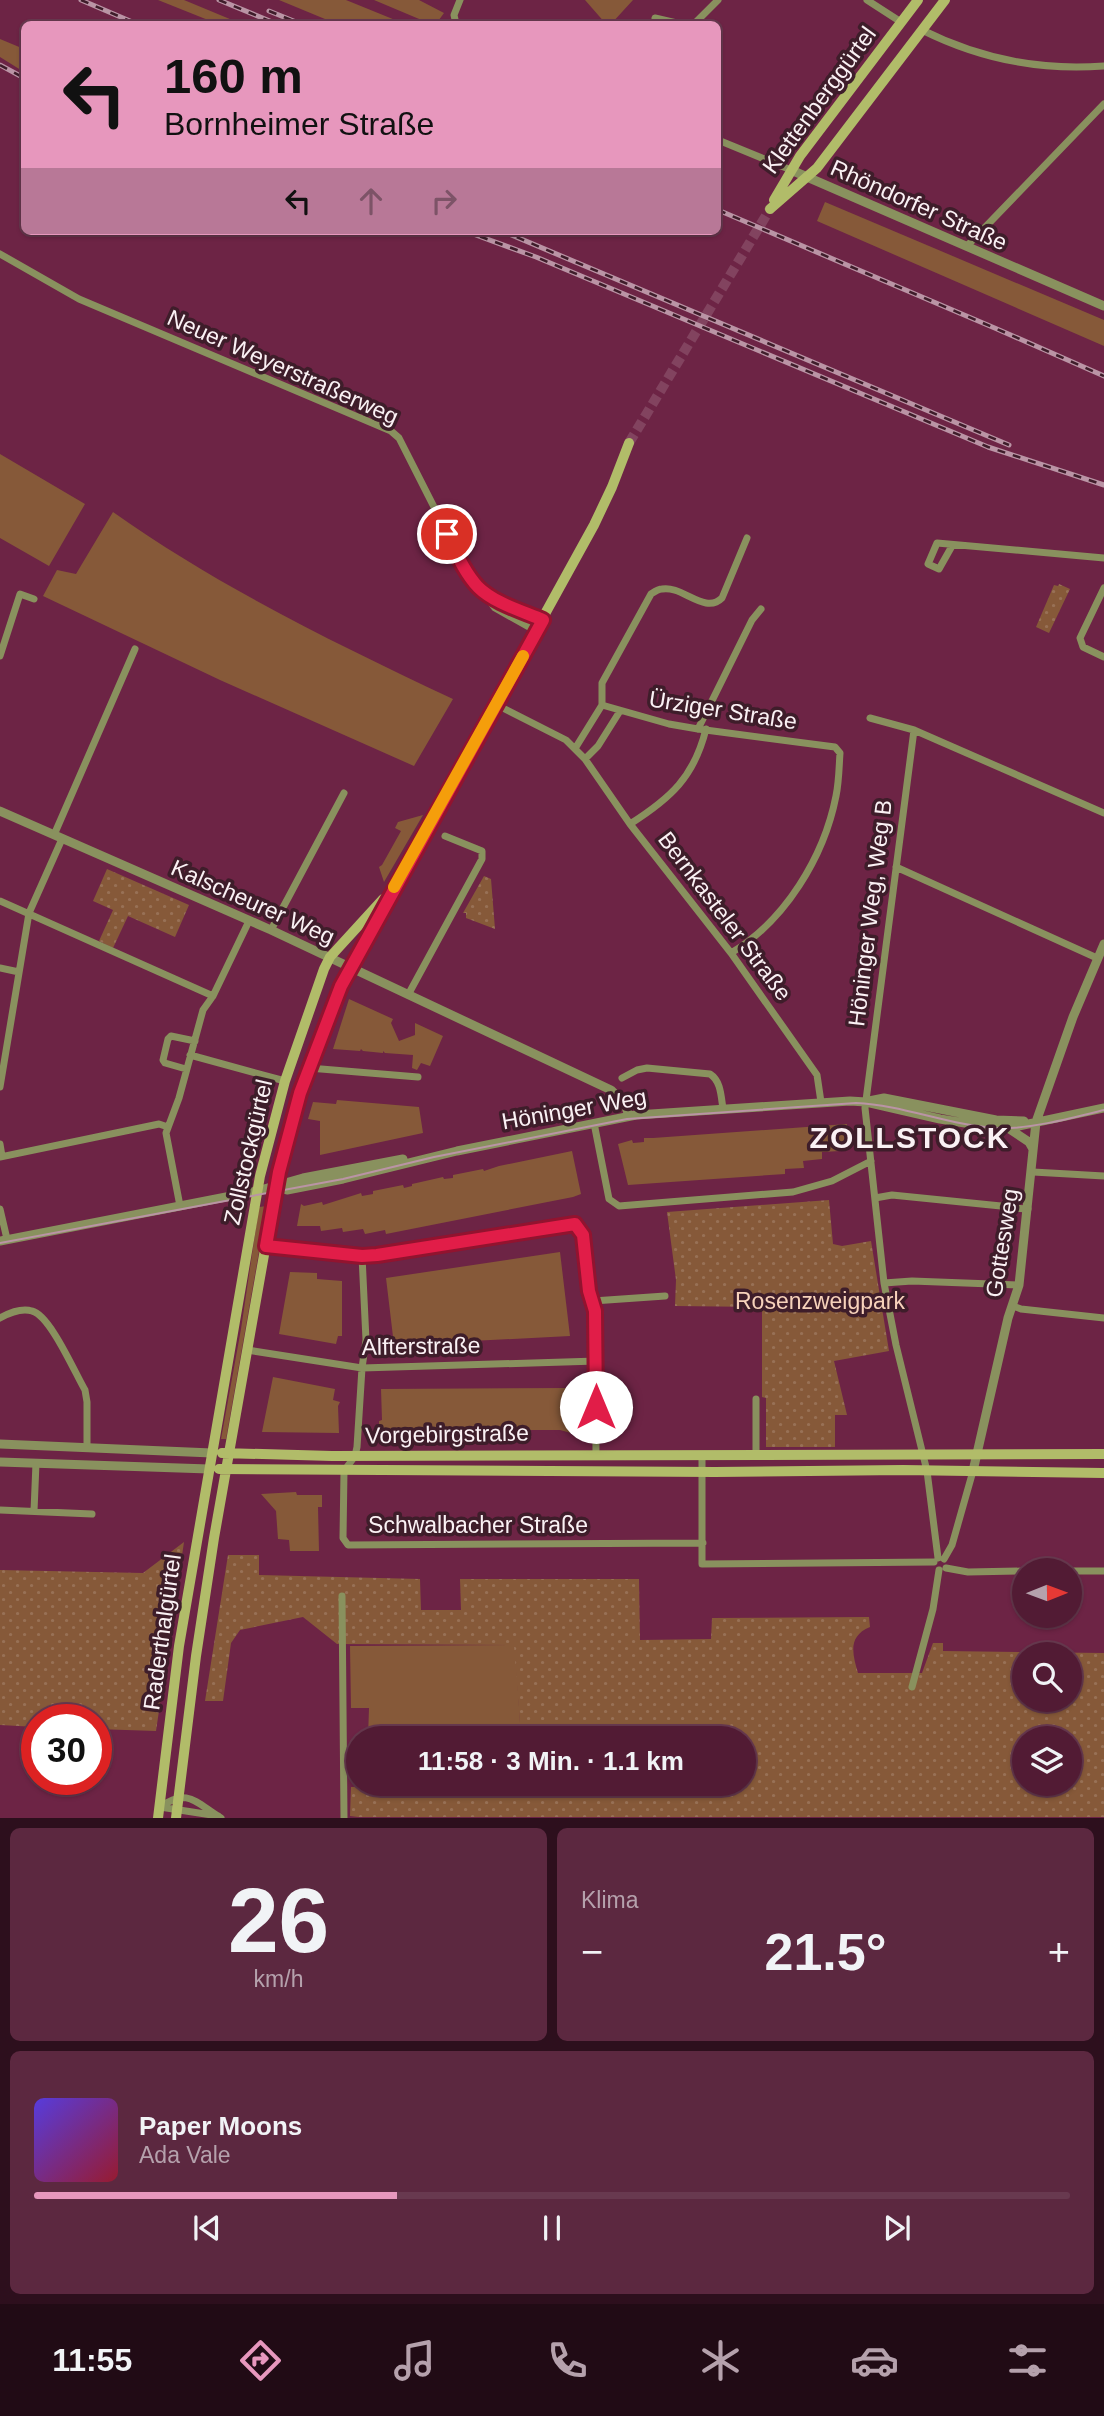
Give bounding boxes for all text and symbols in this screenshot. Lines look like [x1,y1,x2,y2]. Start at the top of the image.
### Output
street label: Klettenberggürtel [757,21,881,179]
icon: left [49,49,140,140]
text: 160 m [164,49,303,103]
text: Bornheimer Straße [164,106,434,142]
street label: Rhöndorfer Straße [827,154,1011,256]
icon: left [279,182,317,220]
icon: ahead [352,182,390,220]
icon: right [425,182,463,220]
street label: Neuer Weyerstraßerweg [163,304,403,430]
pin [417,504,477,564]
icon: arrive [428,515,466,553]
street label: Ürziger Straße [647,685,799,735]
street label: Höninger Weg, Weg B [843,798,897,1028]
street label: Bernkasteler Straße [653,827,797,1005]
street label: Kalscheurer Weg [167,854,339,950]
street label: Zollstockgürtel [219,1077,277,1227]
street label: Höninger Weg [500,1083,648,1135]
district label: ZOLLSTOCK [810,1121,1010,1154]
street label: Gottesweg [981,1187,1023,1299]
park label: Rosenzweigpark [735,1288,906,1314]
street label: Alfterstraße [361,1332,481,1360]
position arrow [559,1370,633,1444]
street label: Vorgebirgstraße [365,1420,529,1448]
street label: Schwalbacher Straße [368,1512,588,1538]
street label: Raderthalgürtel [138,1552,186,1712]
north arrow [1012,1558,1082,1628]
map controls [1012,1558,1082,1796]
button: search [1012,1642,1082,1712]
speed limit sign: 30 [21,1704,112,1795]
button: layers [1012,1726,1082,1796]
text: 11:58 · 3 Min. · 1.1 km [418,1746,684,1776]
text: 26 [228,1870,329,1971]
text: Klima [581,1887,639,1913]
text: 21.5° [764,1923,887,1981]
text: − [581,1931,603,1973]
text: + [1048,1931,1070,1973]
text: km/h [254,1966,303,1992]
text: Paper Moons [139,2111,302,2141]
text: Ada Vale [139,2142,231,2168]
icon: previous [188,2209,226,2247]
icon: pause [533,2209,571,2247]
icon: next [878,2209,916,2247]
icon: directions [236,2336,285,2385]
icon: music [390,2336,439,2385]
icon: phone [543,2336,592,2385]
icon: climate [696,2336,745,2385]
icon: car [850,2336,899,2385]
icon: filters [1003,2336,1052,2385]
text: 11:55 [52,2342,132,2378]

